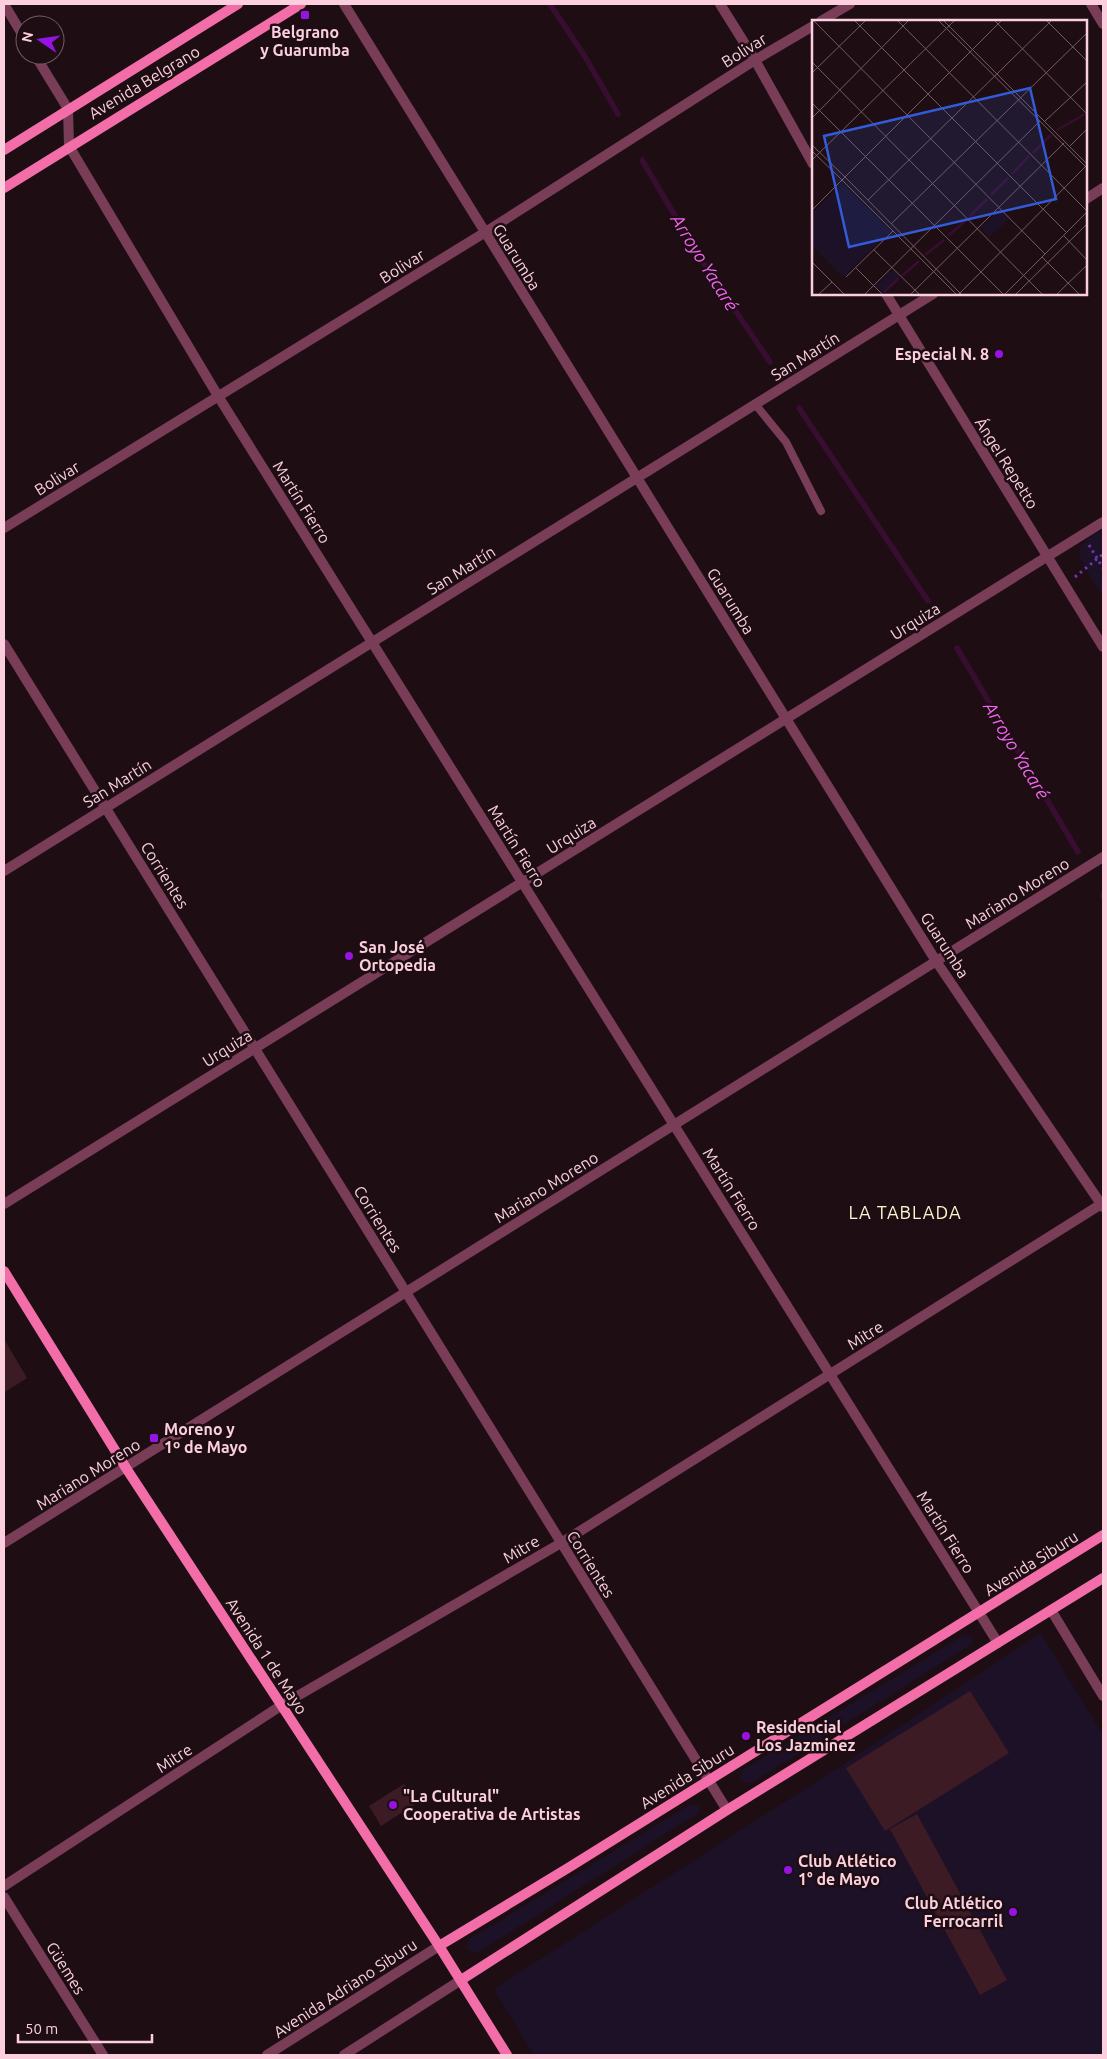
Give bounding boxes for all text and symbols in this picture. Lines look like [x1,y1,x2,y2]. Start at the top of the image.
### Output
marker: Belgrano y Guarumba [299,9,311,21]
north arrow [15,15,65,65]
inset map [812,20,1087,295]
place label: Belgrano y Guarumba [260,23,350,59]
street label: Bolivar [718,29,770,71]
text: N [18,30,36,44]
street label: Avenida Belgrano [85,42,203,122]
water label: Arroyo Yacaré [667,209,743,314]
street label: Guarumba [490,221,544,293]
street label: Bolivar [376,245,428,287]
street label: San Martín [768,328,842,384]
place label: Especial N. 8 [895,345,989,363]
marker: Especial N. 8 [993,348,1005,360]
street label: Ángel Repetto [972,413,1044,512]
street label: Bolivar [31,457,83,499]
street label: Martín Fierro [270,457,334,547]
street label: San Martín [424,542,498,598]
street label: Guarumba [704,565,758,637]
street label: Urquiza [887,599,943,643]
water label: Arroyo Yacaré [980,697,1054,802]
street label: San Martín [80,755,154,811]
street label: Martín Fierro [485,801,549,891]
street label: Urquiza [543,813,599,857]
street label: Corrientes [137,838,193,912]
street label: Mariano Moreno [962,854,1072,932]
street label: Guarumba [917,909,973,981]
place label: San José Ortopedia [359,938,436,974]
marker: San José Ortopedia [343,950,355,962]
street label: Urquiza [199,1026,255,1070]
street label: Martín Fierro [700,1144,764,1234]
street label: Mariano Moreno [491,1148,601,1226]
street label: Corrientes [350,1182,406,1256]
district label: LA TABLADA [848,1202,962,1222]
street label: Mitre [844,1317,886,1353]
place label: Moreno y 1º de Mayo [164,1420,247,1456]
marker: Moreno y 1º de Mayo [148,1432,160,1444]
street label: Mariano Moreno [33,1435,143,1513]
street label: Martín Fierro [914,1487,978,1577]
street label: Corrientes [563,1527,619,1601]
street label: Avenida Siburu [981,1527,1081,1599]
street label: Mitre [500,1531,542,1567]
street label: Avenida 1 de Mayo [223,1595,311,1717]
place label: Residencial Los Jazminez [756,1718,855,1754]
marker: Residencial Los Jazminez [740,1730,752,1742]
street label: Mitre [153,1740,195,1776]
street label: Avenida Siburu [637,1740,737,1812]
place label: "La Cultural" Cooperativa de Artistas [403,1787,581,1823]
marker: "La Cultural" Cooperativa de Artistas [387,1799,399,1811]
place label: Club Atlético 1° de Mayo [798,1852,897,1888]
marker: Club Atlético 1° de Mayo [782,1864,794,1876]
place label: Club Atlético Ferrocarril [904,1894,1003,1930]
marker: Club Atlético Ferrocarril [1007,1906,1019,1918]
street label: Avenida Adriano Siburu [270,1935,420,2041]
street label: Güemes [43,1939,89,1997]
scale bar [18,2012,151,2044]
text: 50 m [25,2020,58,2037]

